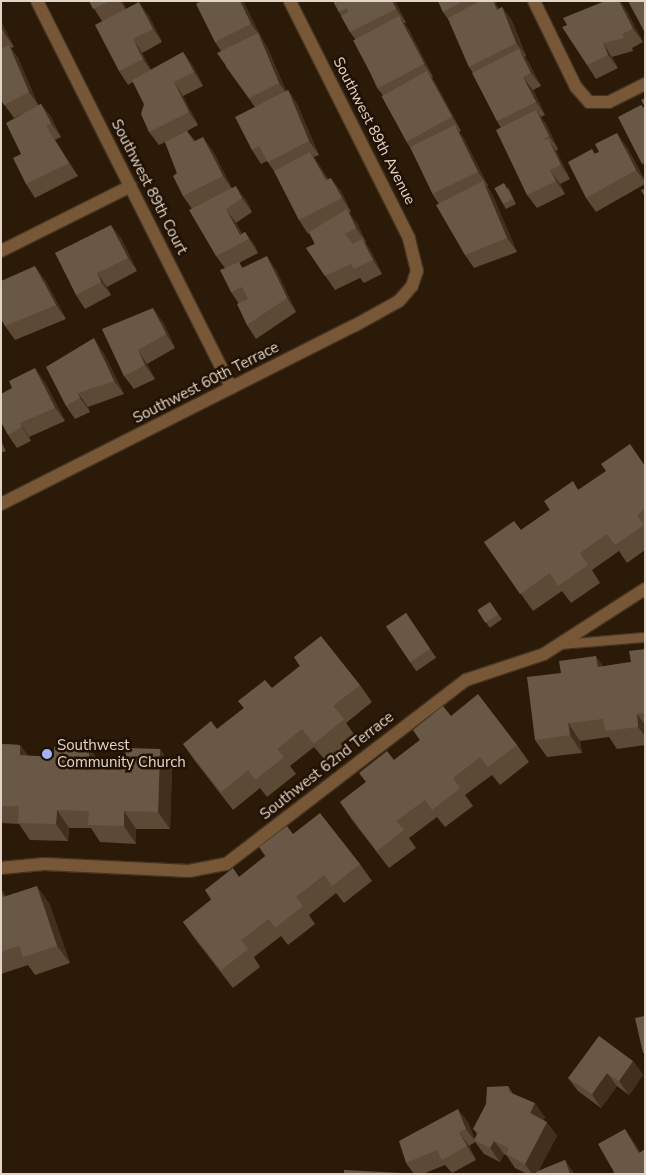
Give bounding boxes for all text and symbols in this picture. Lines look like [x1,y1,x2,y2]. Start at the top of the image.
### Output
street label: Southwest 89th Avenue [329,54,419,208]
street label: Southwest 89th Court [107,116,191,258]
street label: Southwest 60th Terrace [130,338,282,428]
street label: Southwest 62nd Terrace [257,708,397,824]
place label: Southwest Community Church [57,736,186,771]
marker: Southwest Community Church [41,748,53,760]

